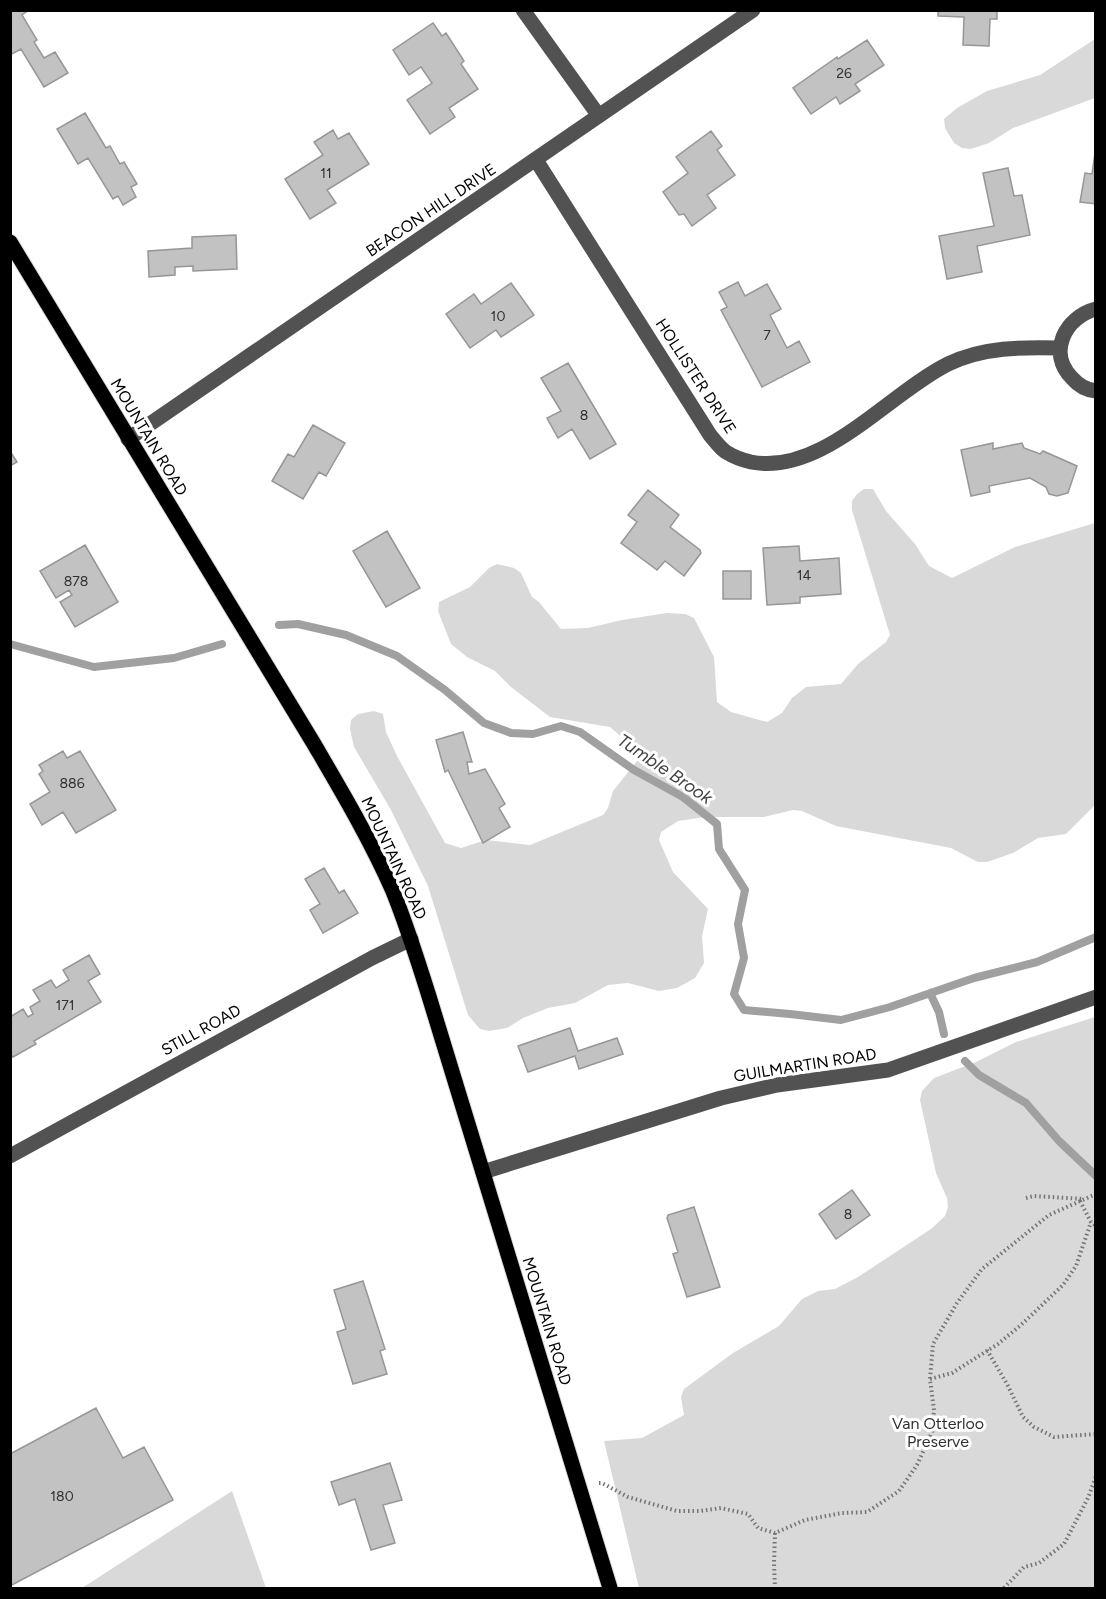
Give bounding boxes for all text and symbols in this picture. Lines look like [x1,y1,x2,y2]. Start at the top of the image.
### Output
house number: 26 [836,65,852,82]
street label: BEACON HILL DRIVE [362,159,500,261]
house number: 11 [320,165,332,182]
house number: 10 [491,308,505,325]
street label: HOLLISTER DRIVE [652,315,740,437]
house number: 7 [763,327,771,344]
street label: MOUNTAIN ROAD [107,375,191,499]
house number: 8 [580,407,588,424]
house number: 14 [797,567,812,584]
house number: 878 [64,573,88,590]
water label: Tumble Brook [613,729,718,810]
house number: 886 [59,775,85,792]
street label: MOUNTAIN ROAD [357,794,431,922]
house number: 171 [55,997,75,1014]
street label: STILL ROAD [158,1000,244,1060]
street label: GUILMARTIN ROAD [732,1044,878,1086]
house number: 8 [844,1206,852,1223]
street label: MOUNTAIN ROAD [518,1255,576,1387]
park label: Van Otterloo Preserve [892,1414,984,1451]
house number: 180 [50,1488,74,1505]

